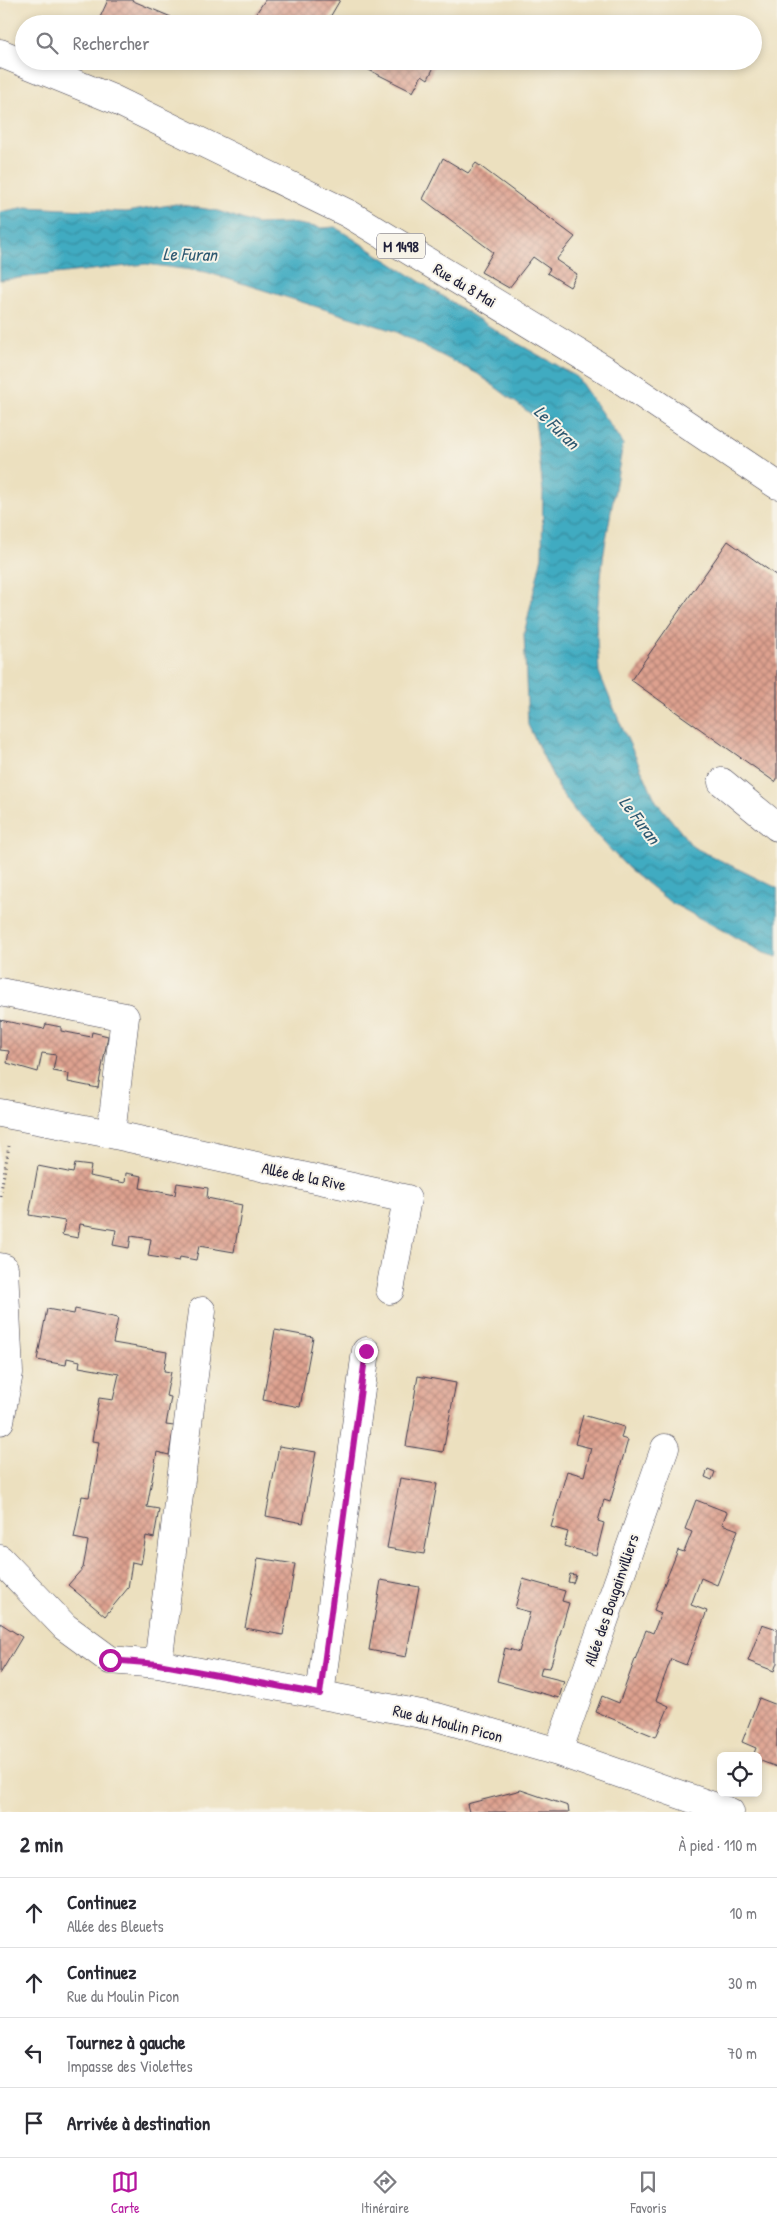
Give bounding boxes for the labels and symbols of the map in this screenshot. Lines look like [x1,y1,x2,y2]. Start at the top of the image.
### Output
road number: M 1498 [377,234,425,258]
water label: Le Furan [163,241,219,267]
street label: Rue du 8 Mai [429,258,501,312]
water label: Le Furan [529,399,586,456]
water label: Le Furan [614,791,667,851]
street label: Allée de la Rive [260,1156,349,1196]
route end [355,1340,378,1363]
street label: Allée des Bougainvilliers [578,1531,644,1669]
route start [99,1649,122,1672]
street label: Rue du Moulin Picon [391,1699,505,1747]

